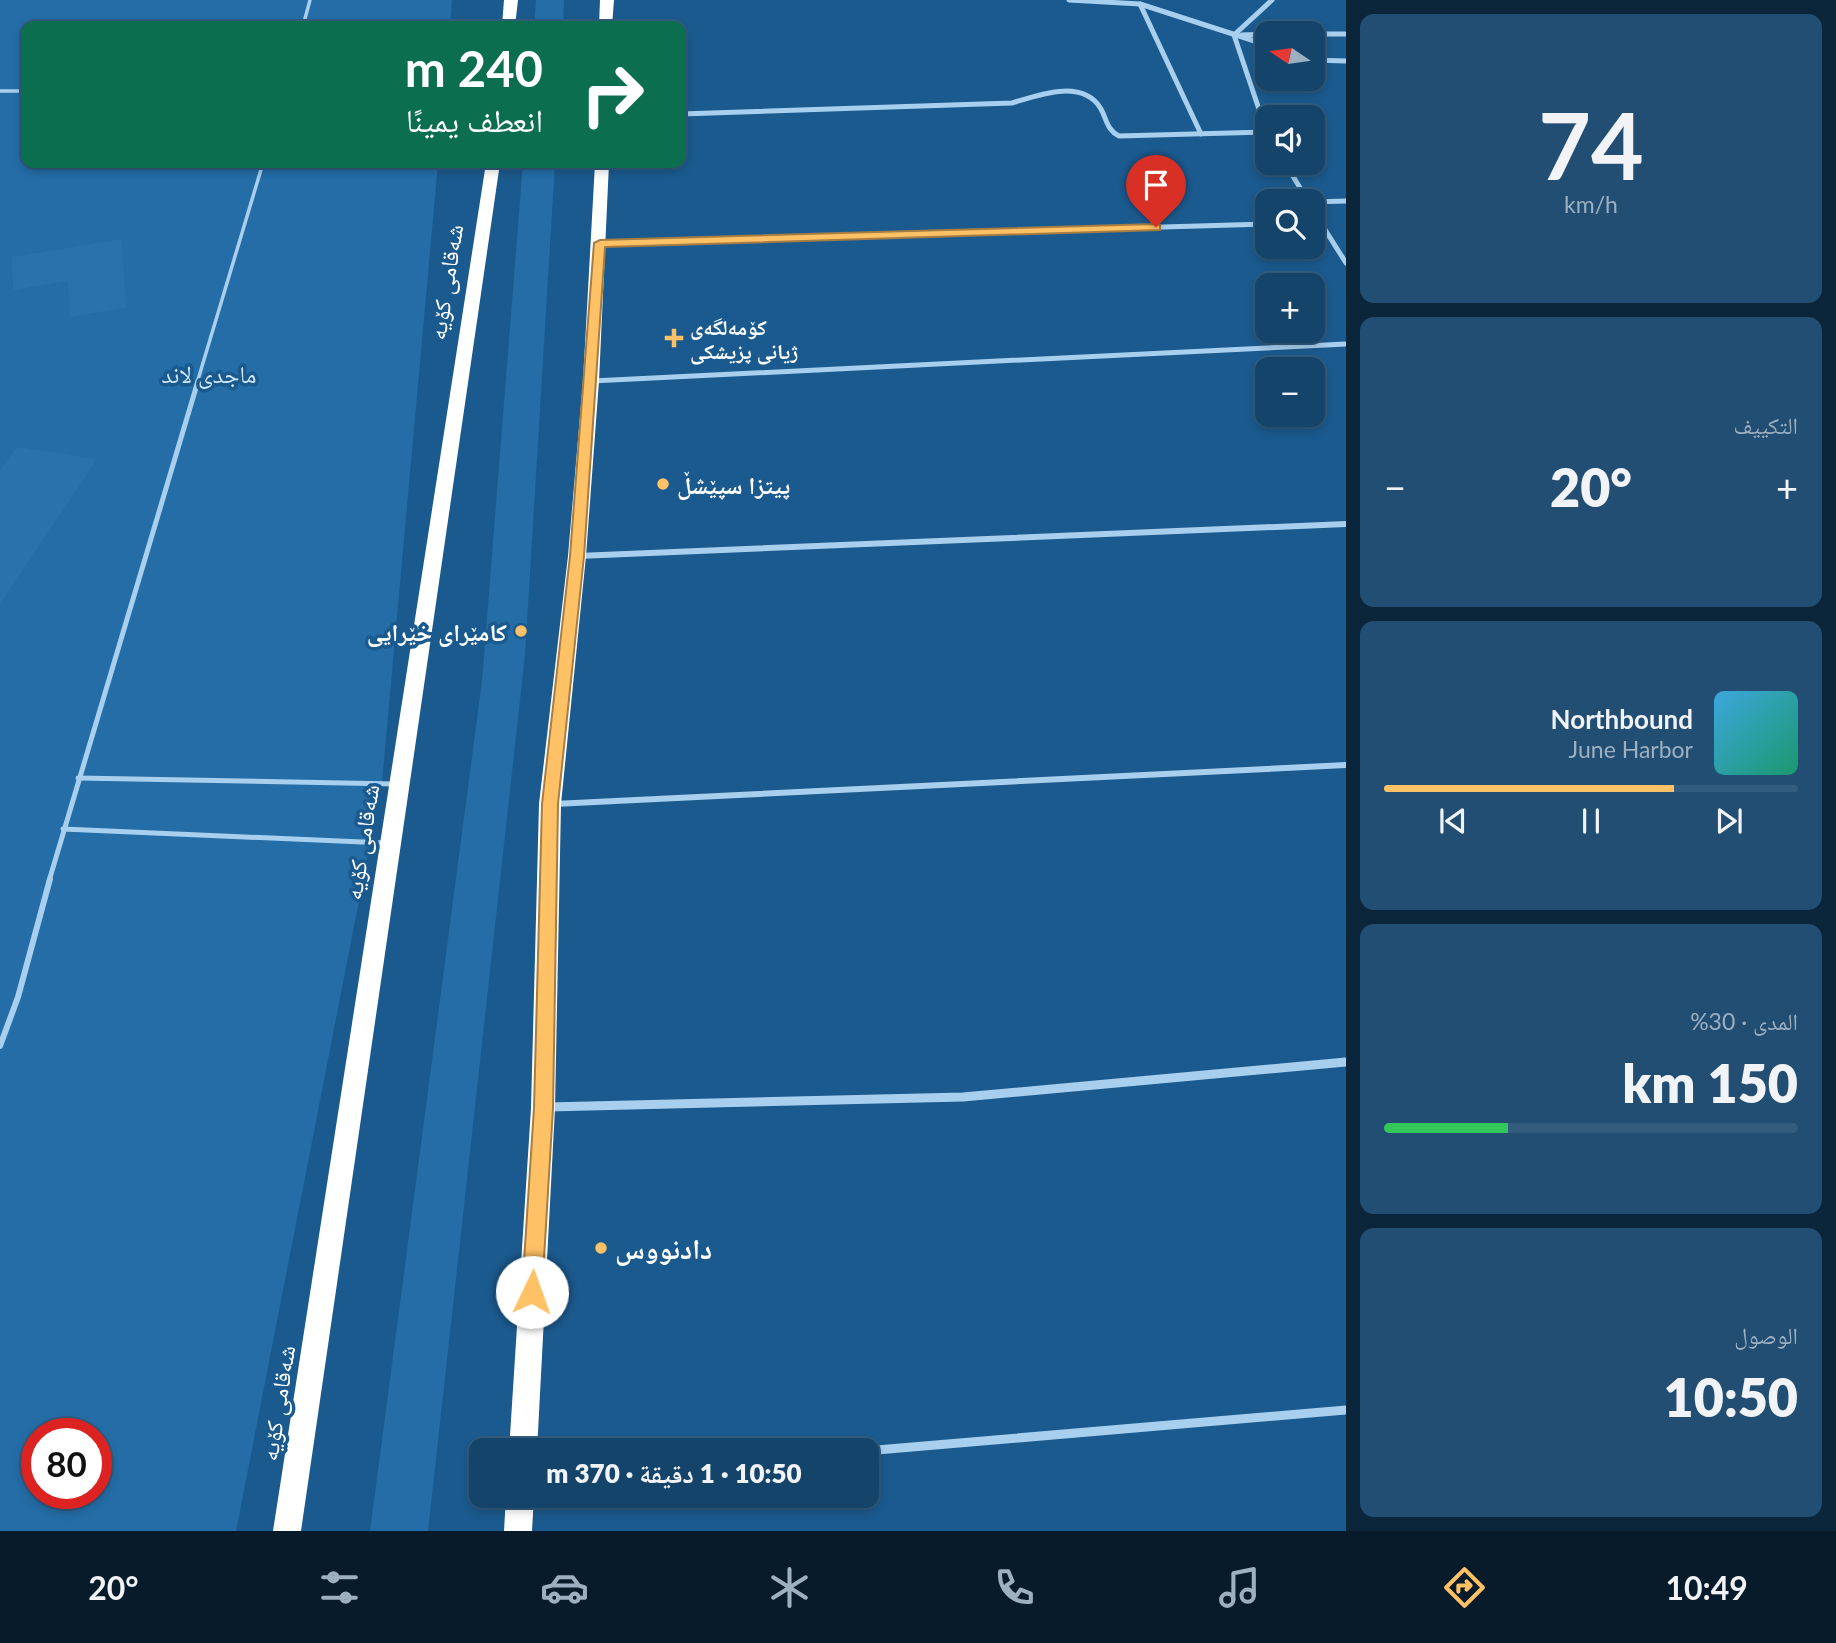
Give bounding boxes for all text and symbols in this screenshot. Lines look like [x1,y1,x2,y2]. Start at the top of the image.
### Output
north arrow [1255,21,1325,91]
map controls [1255,21,1325,427]
text: 240 m [405,39,543,97]
icon: right [567,49,658,140]
text: 74 [1538,90,1644,199]
text: انعطف يمينًا [406,100,543,139]
button: sound [1255,105,1325,175]
pin [1126,155,1186,227]
icon: arrive [1137,166,1175,204]
button: search [1255,189,1325,259]
text: km/h [1564,190,1618,218]
street label: شەقامی کۆیە [422,222,469,342]
button: + [1255,273,1325,343]
place label: کۆمەلگەی ژیانی پزیشکی [690,314,798,365]
marker: کۆمەلگەی ژیانی پزیشکی [664,328,684,348]
button: − [1255,357,1325,427]
park label: ماجدی لاند [161,359,257,389]
text: التكييف [1733,411,1798,439]
text: 20° [1550,456,1632,518]
text: − [1384,464,1406,510]
text: + [1776,464,1798,510]
place label: پیتزا سپێشڵ [677,470,790,500]
marker: پیتزا سپێشڵ [655,476,671,492]
place label: كامێرای خێرایی [367,617,507,647]
marker: كامێرای خێرایی [513,623,529,639]
text: Northbound [1551,703,1693,735]
text: June Harbor [1569,735,1693,763]
street label: شەقامی کۆیە [338,782,385,902]
icon: previous [1434,802,1472,840]
icon: pause [1572,802,1610,840]
icon: next [1710,802,1748,840]
text: المدى · 30% [1690,1007,1798,1035]
text: 150 km [1622,1052,1798,1114]
place label: دادنووس [615,1231,712,1266]
marker: دادنووس [593,1240,609,1256]
position arrow [495,1255,569,1329]
text: الوصول [1734,1321,1798,1349]
street label: شەقامی کۆیە [254,1343,301,1463]
text: 10:50 [1664,1366,1798,1428]
speed limit sign: 80 [21,1418,112,1509]
text: 10:50 · 1 دقيقة · 370 m [546,1457,802,1489]
icon: filters [315,1563,364,1612]
icon: car [540,1563,589,1612]
icon: climate [765,1563,814,1612]
icon: phone [990,1563,1039,1612]
icon: music [1215,1563,1264,1612]
icon: directions [1440,1563,1489,1612]
text: 20° [88,1568,139,1607]
text: 10:49 [1665,1568,1748,1607]

